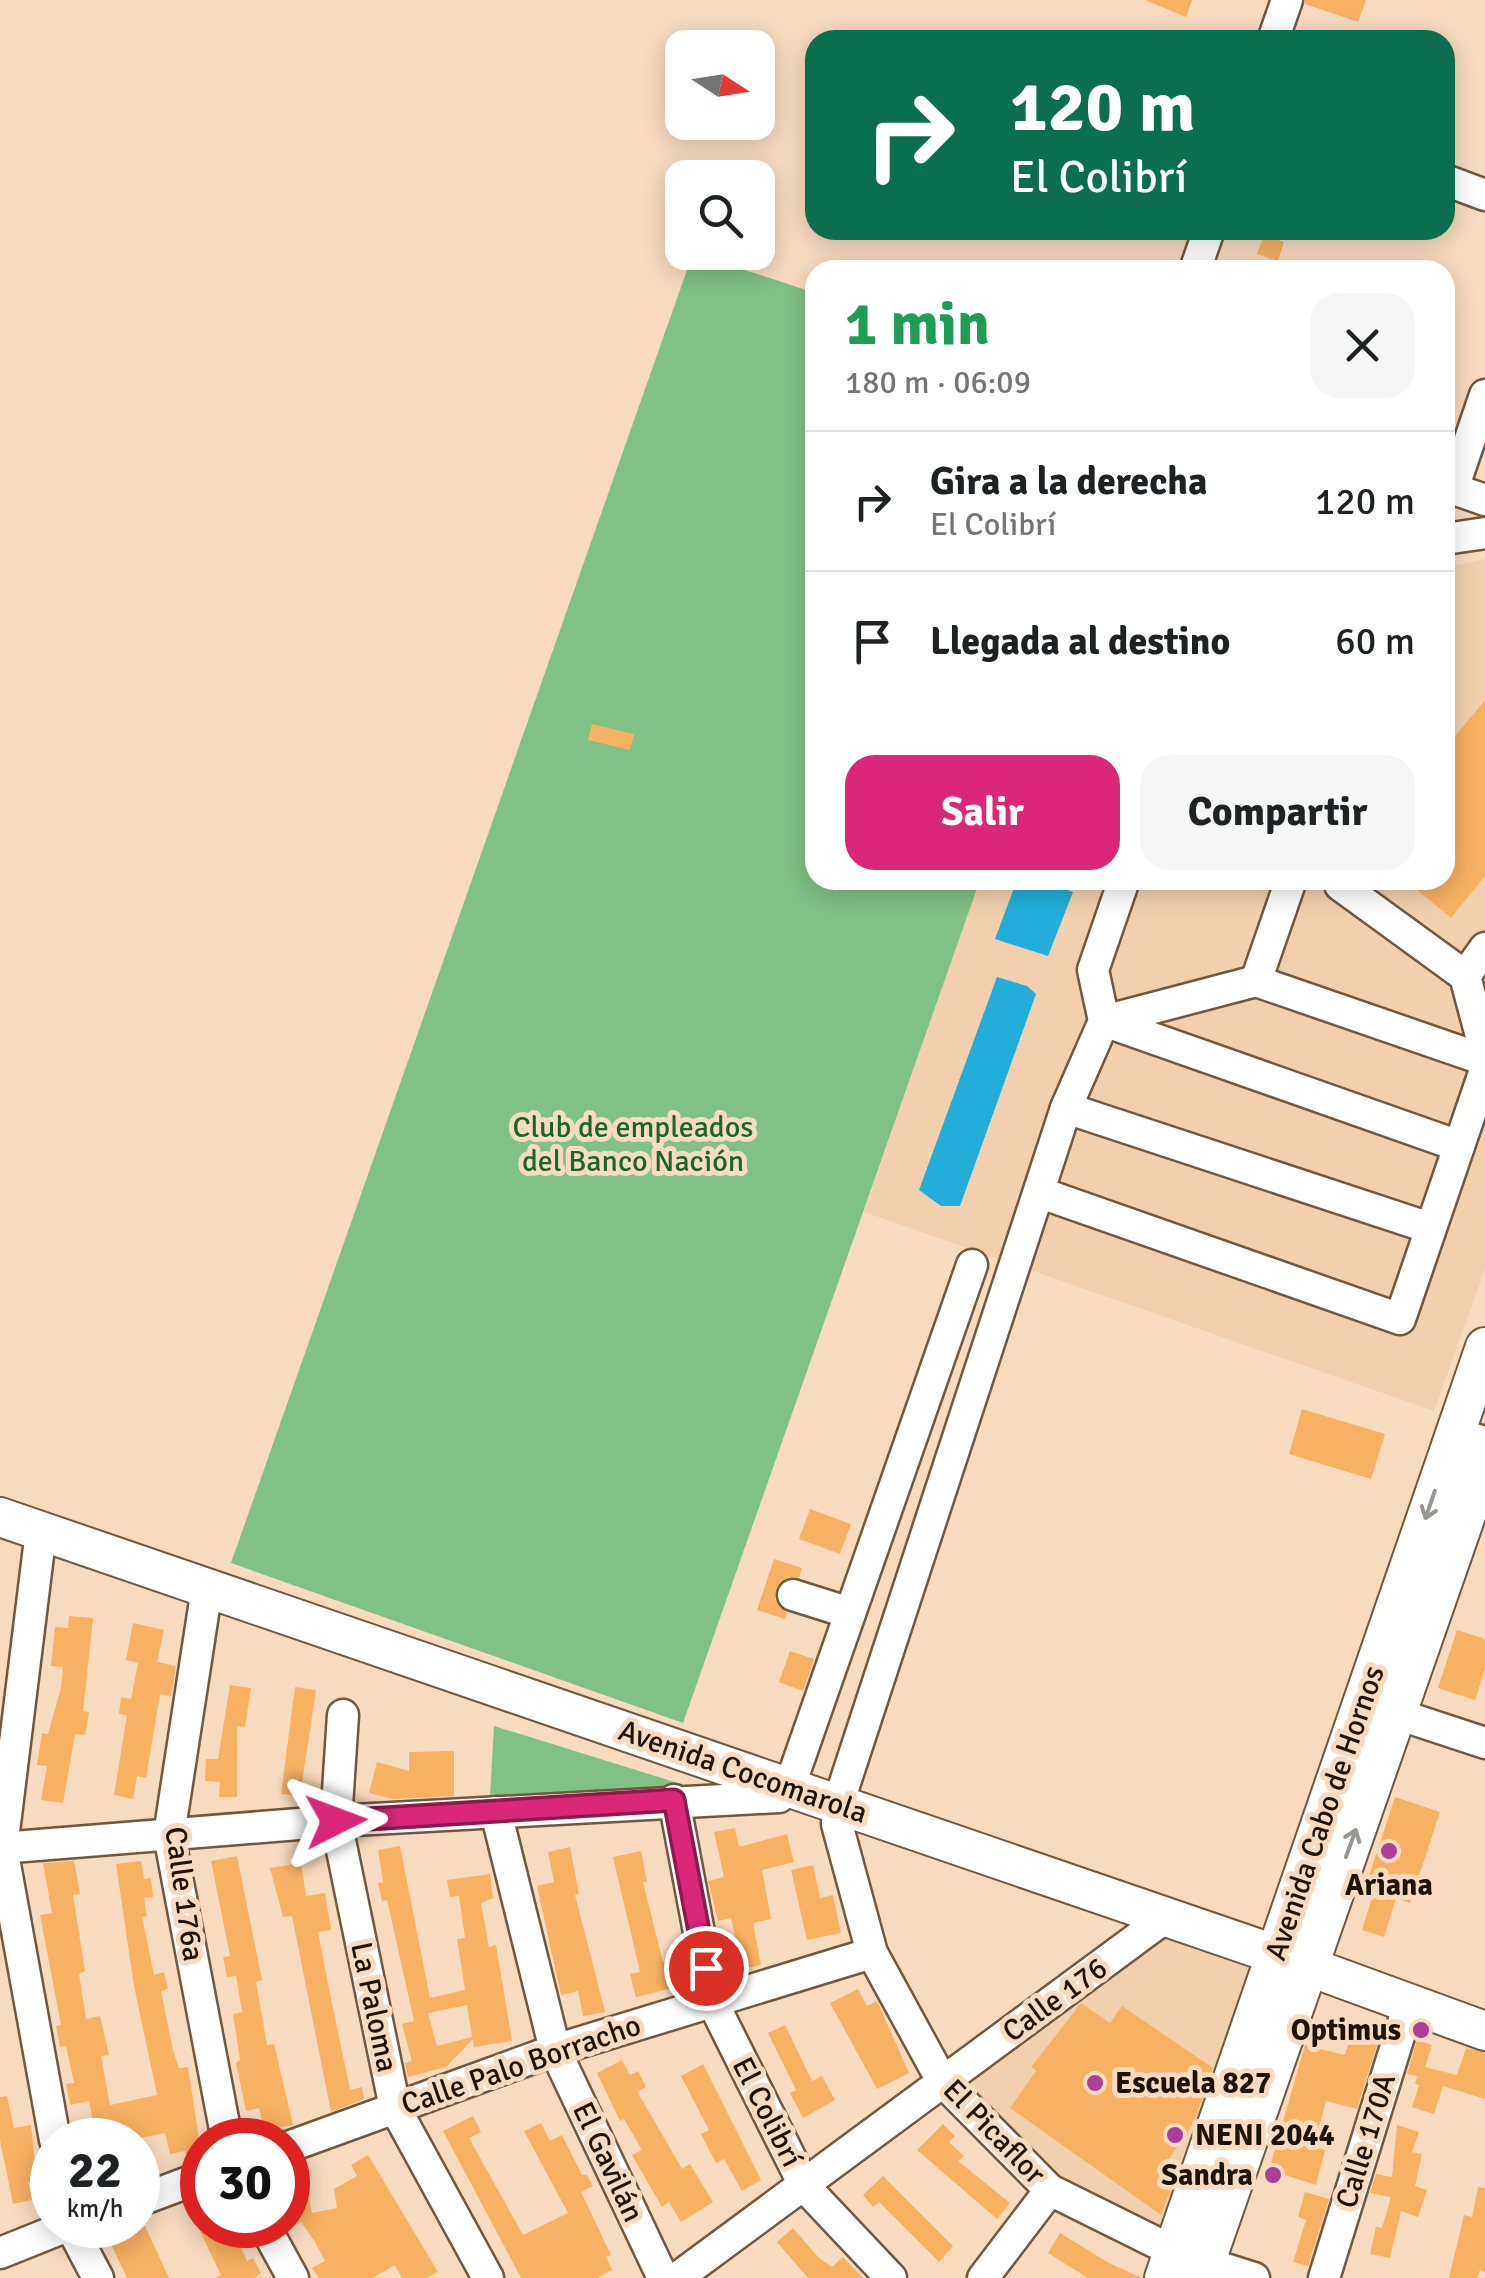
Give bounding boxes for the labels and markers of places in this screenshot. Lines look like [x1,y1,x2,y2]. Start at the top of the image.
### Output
marker: Ariana [1378,1840,1400,1862]
place label: Ariana [1345,1867,1433,1904]
pin [664,1926,749,2011]
place label: Optimus [1291,2012,1401,2049]
marker: Optimus [1410,2019,1432,2041]
place label: Escuela 827 [1115,2065,1271,2102]
marker: Escuela 827 [1084,2072,1106,2094]
place label: NENI 2044 [1195,2117,1335,2154]
marker: NENI 2044 [1164,2124,1186,2146]
place label: Sandra [1161,2157,1253,2194]
marker: Sandra [1262,2164,1284,2186]

